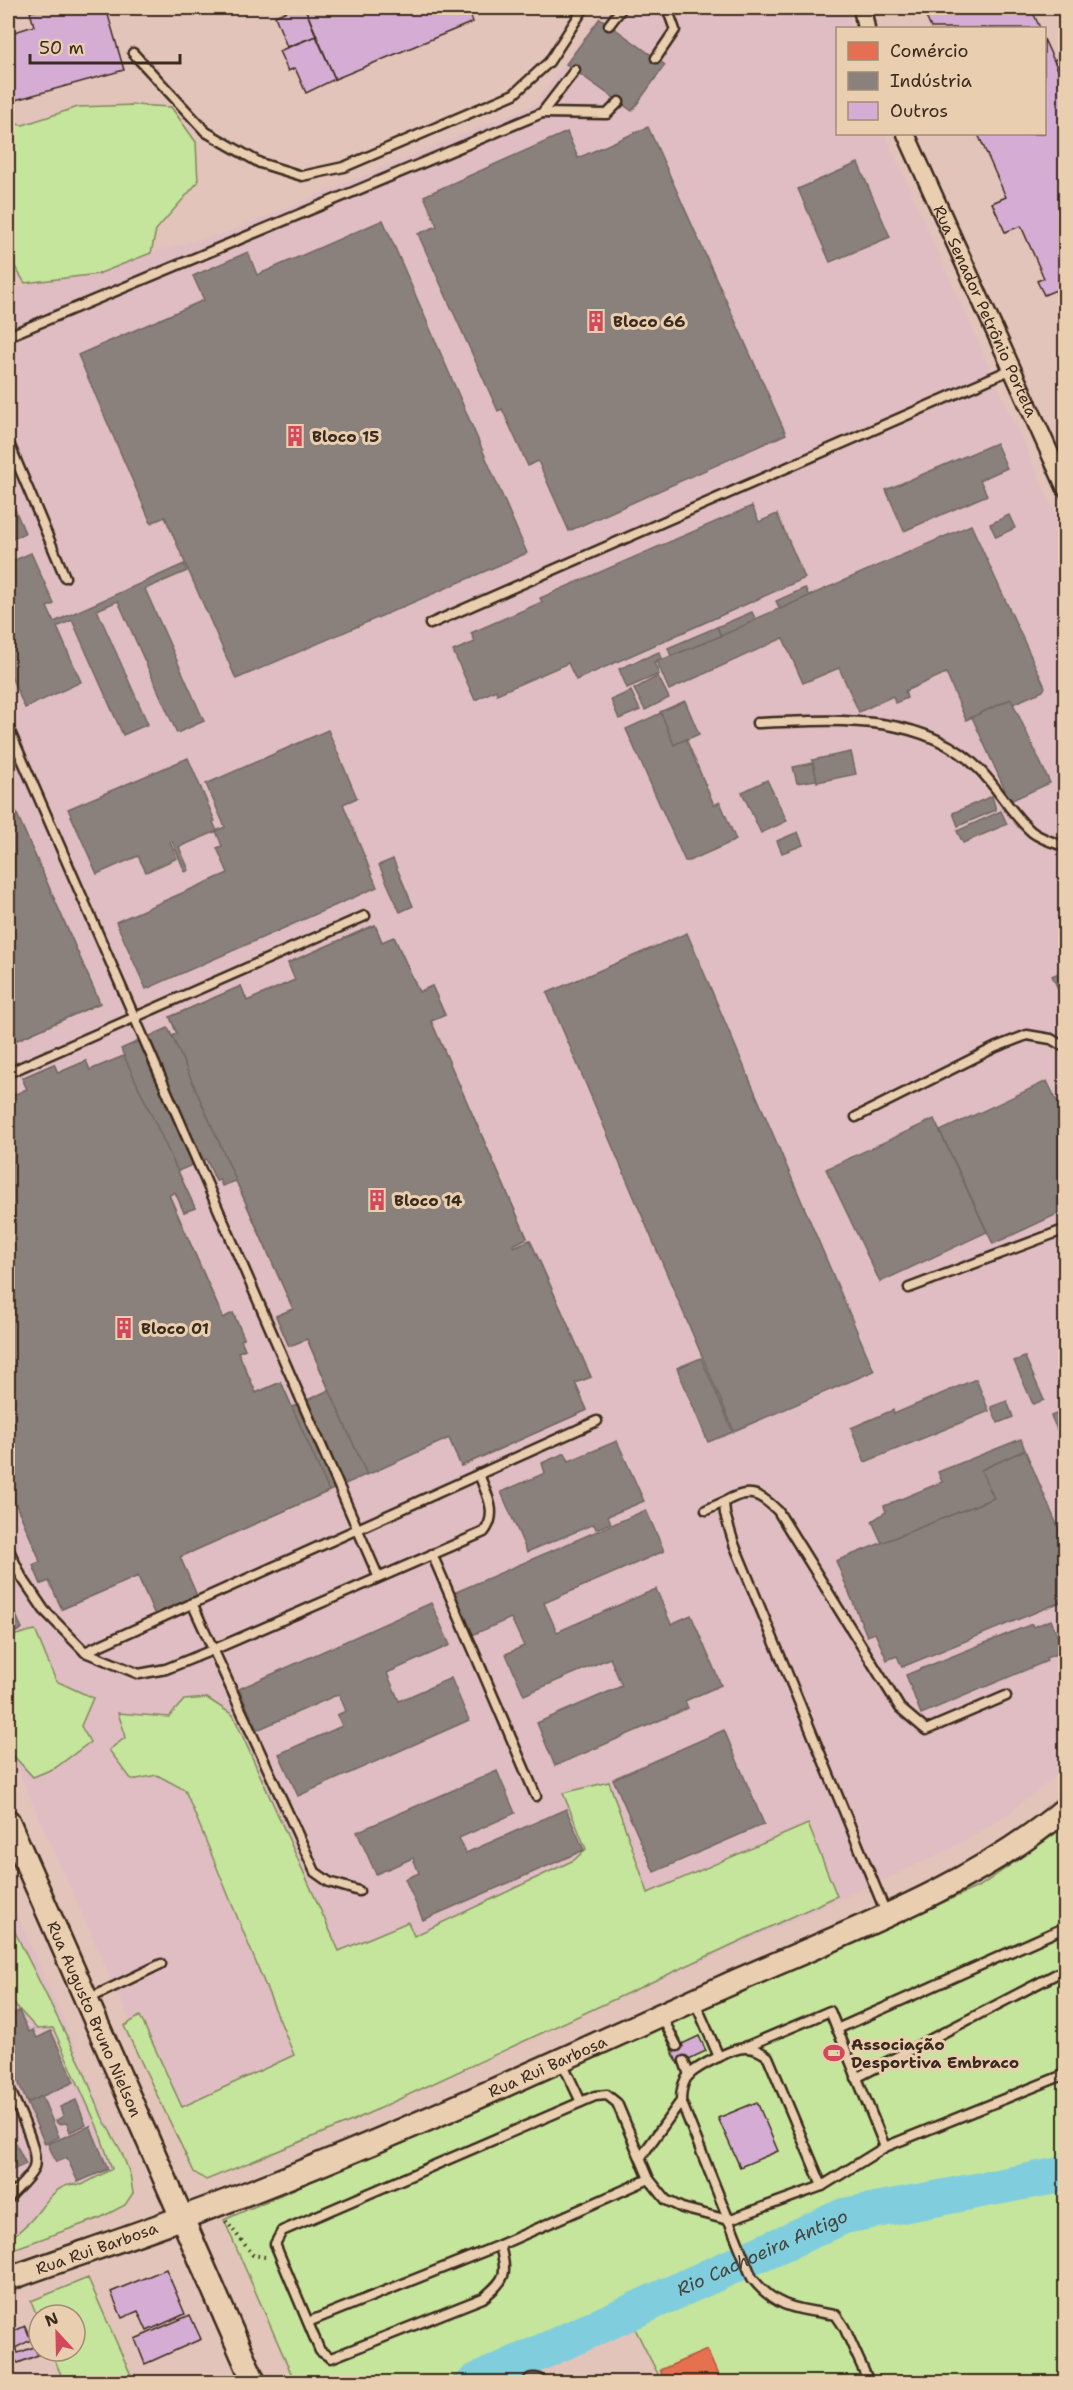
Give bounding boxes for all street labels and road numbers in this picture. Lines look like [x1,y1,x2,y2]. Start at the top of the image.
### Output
street label: Rua Senador Petrônio Portela [929,202,1043,420]
street label: Rua Augusto Bruno Nielson [43,1918,147,2120]
street label: Rua Rui Barbosa [485,2030,610,2102]
street label: Rua Rui Barbosa [33,2217,161,2279]

